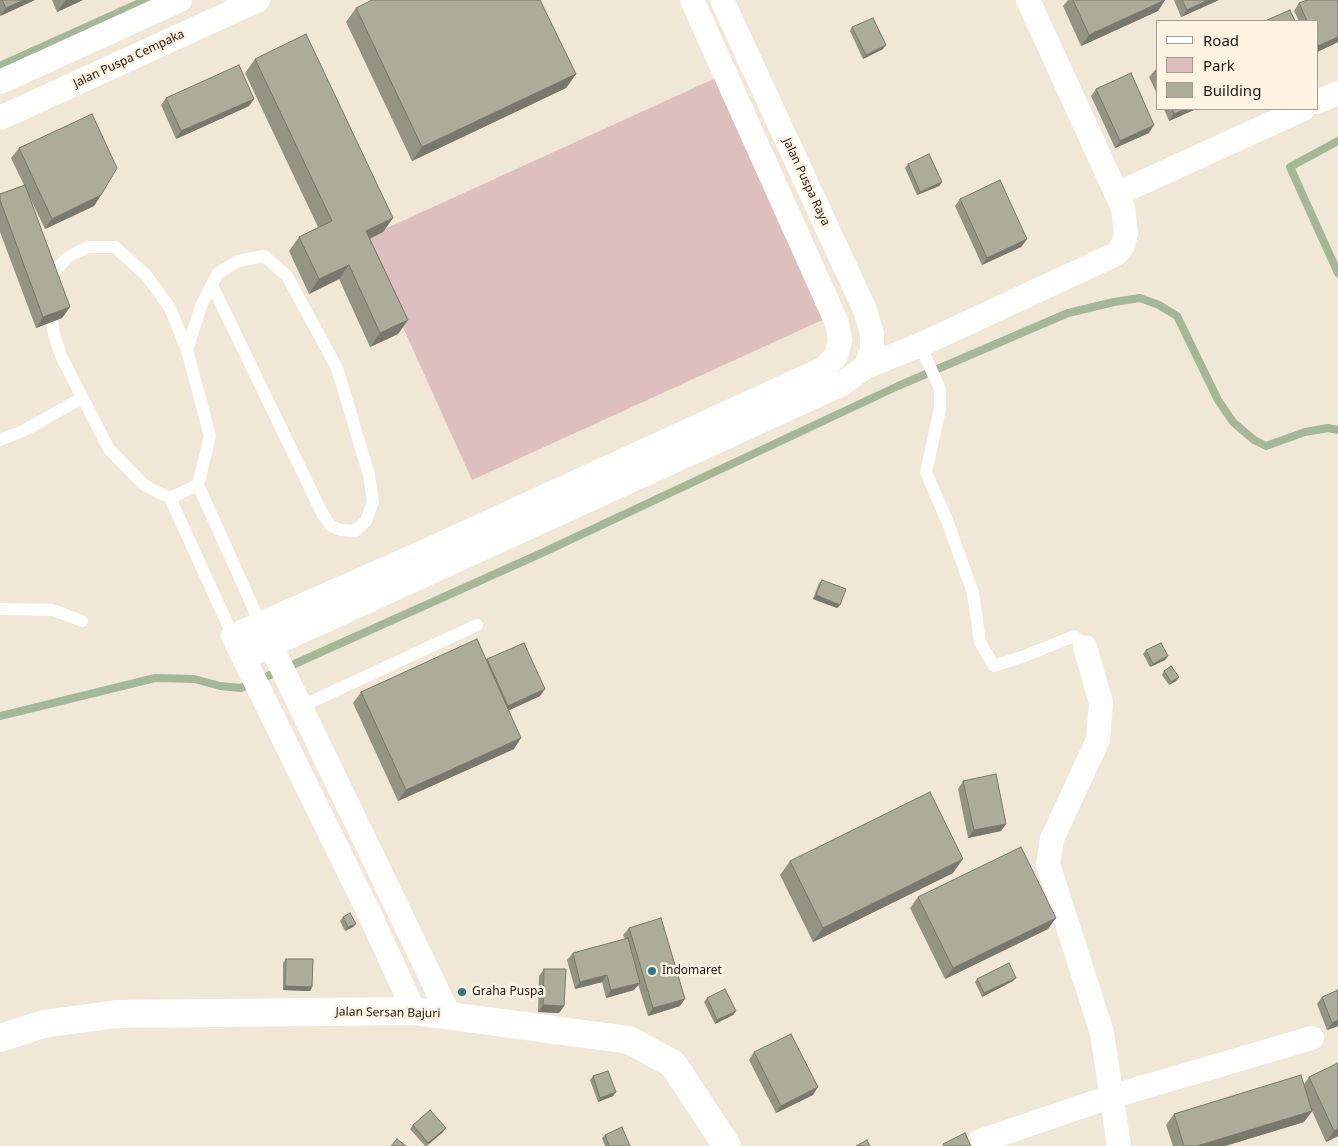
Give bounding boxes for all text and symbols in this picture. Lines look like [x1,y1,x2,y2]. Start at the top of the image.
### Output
legend [1156,20,1318,110]
street label: Jalan Puspa Cempaka [71,27,187,91]
text: Road [1203,30,1239,50]
text: Park [1203,55,1235,75]
text: Building [1203,80,1261,100]
street label: Jalan Puspa Raya [779,136,833,228]
place label: Indomaret [662,964,722,978]
marker: Indomaret [646,965,658,977]
place label: Graha Puspa [472,985,544,999]
marker: Graha Puspa [456,986,468,998]
street label: Jalan Sersan Bajuri [335,1005,441,1021]

